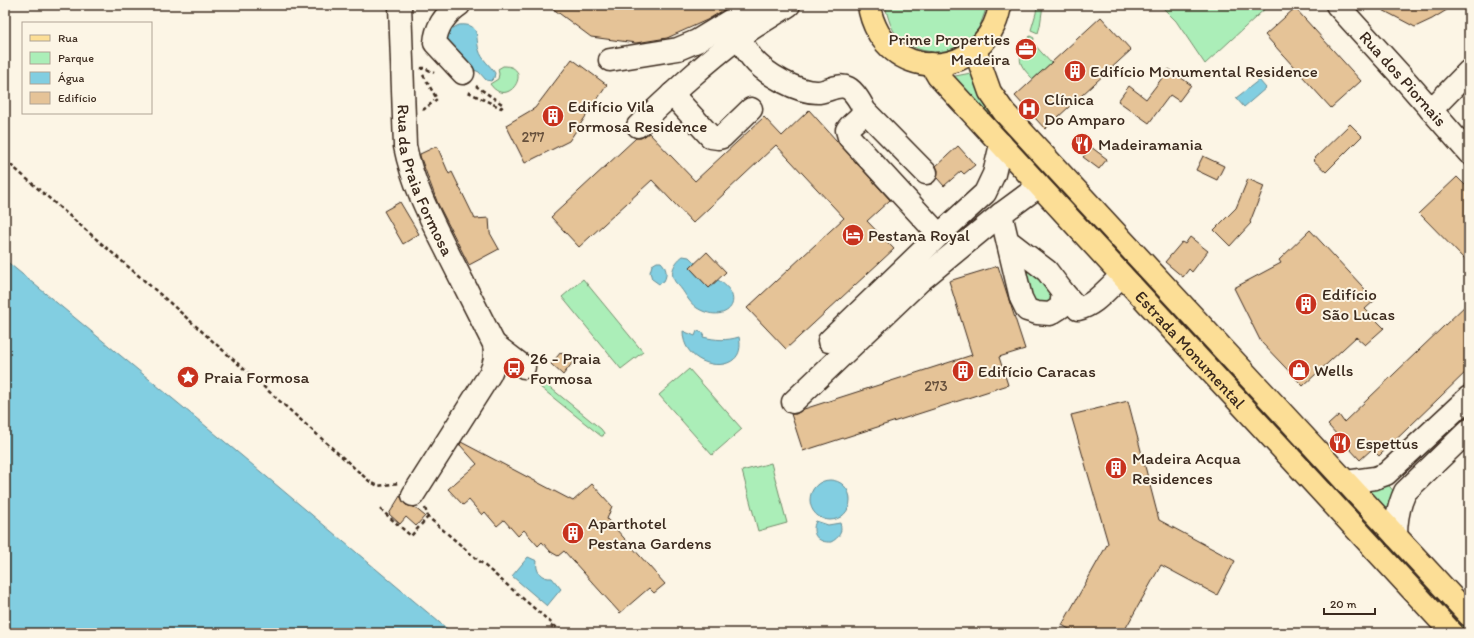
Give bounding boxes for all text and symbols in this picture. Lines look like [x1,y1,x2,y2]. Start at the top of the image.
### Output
legend [22,22,152,114]
street label: Rua dos Piornais [1355,27,1451,130]
place label: Prime Properties Madeira [889,29,1010,69]
text: Rua [58,31,78,45]
office icon: Prime Properties Madeira [1013,36,1039,62]
text: Parque [58,51,94,65]
building icon: Edifício Monumental Residence [1062,58,1088,84]
place label: Edifício Monumental Residence [1090,61,1318,81]
text: Água [58,71,84,85]
place label: Clínica Do Amparo [1044,89,1125,129]
text: Edifício [58,91,97,105]
place label: Edifício Vila Formosa Residence [568,96,707,136]
hospital icon: Clínica Do Amparo [1016,96,1042,122]
building icon: Edifício Vila Formosa Residence [540,103,566,129]
street label: Rua da Praia Formosa [394,104,458,259]
house number: 277 [522,128,545,146]
restaurant icon: Madeiramania [1069,131,1095,157]
place label: Madeiramania [1098,134,1203,154]
hotel icon: Pestana Royal [840,222,866,248]
place label: Pestana Royal [868,225,970,245]
place label: Edifício São Lucas [1322,284,1395,324]
street label: Estrada Monumental [1131,286,1250,413]
building icon: Edifício São Lucas [1293,291,1319,317]
place label: 26 - Praia Formosa [530,348,601,388]
bus stop icon: 26 - Praia Formosa [501,355,527,381]
shop icon: Wells [1286,357,1312,383]
building icon: Edifício Caracas [950,358,976,384]
place label: Wells [1314,360,1353,380]
place label: Edifício Caracas [978,361,1096,381]
place icon: Praia Formosa [175,364,201,390]
place label: Praia Formosa [204,367,310,387]
house number: 273 [924,377,948,395]
restaurant icon: Espettus [1327,430,1353,456]
place label: Espettus [1356,433,1418,453]
place label: Madeira Acqua Residences [1132,448,1241,488]
building icon: Madeira Acqua Residences [1103,455,1129,481]
place label: Aparthotel Pestana Gardens [588,513,712,553]
building icon: Aparthotel Pestana Gardens [560,520,586,546]
scale bar [1324,590,1375,616]
text: 20 m [1330,597,1357,611]

